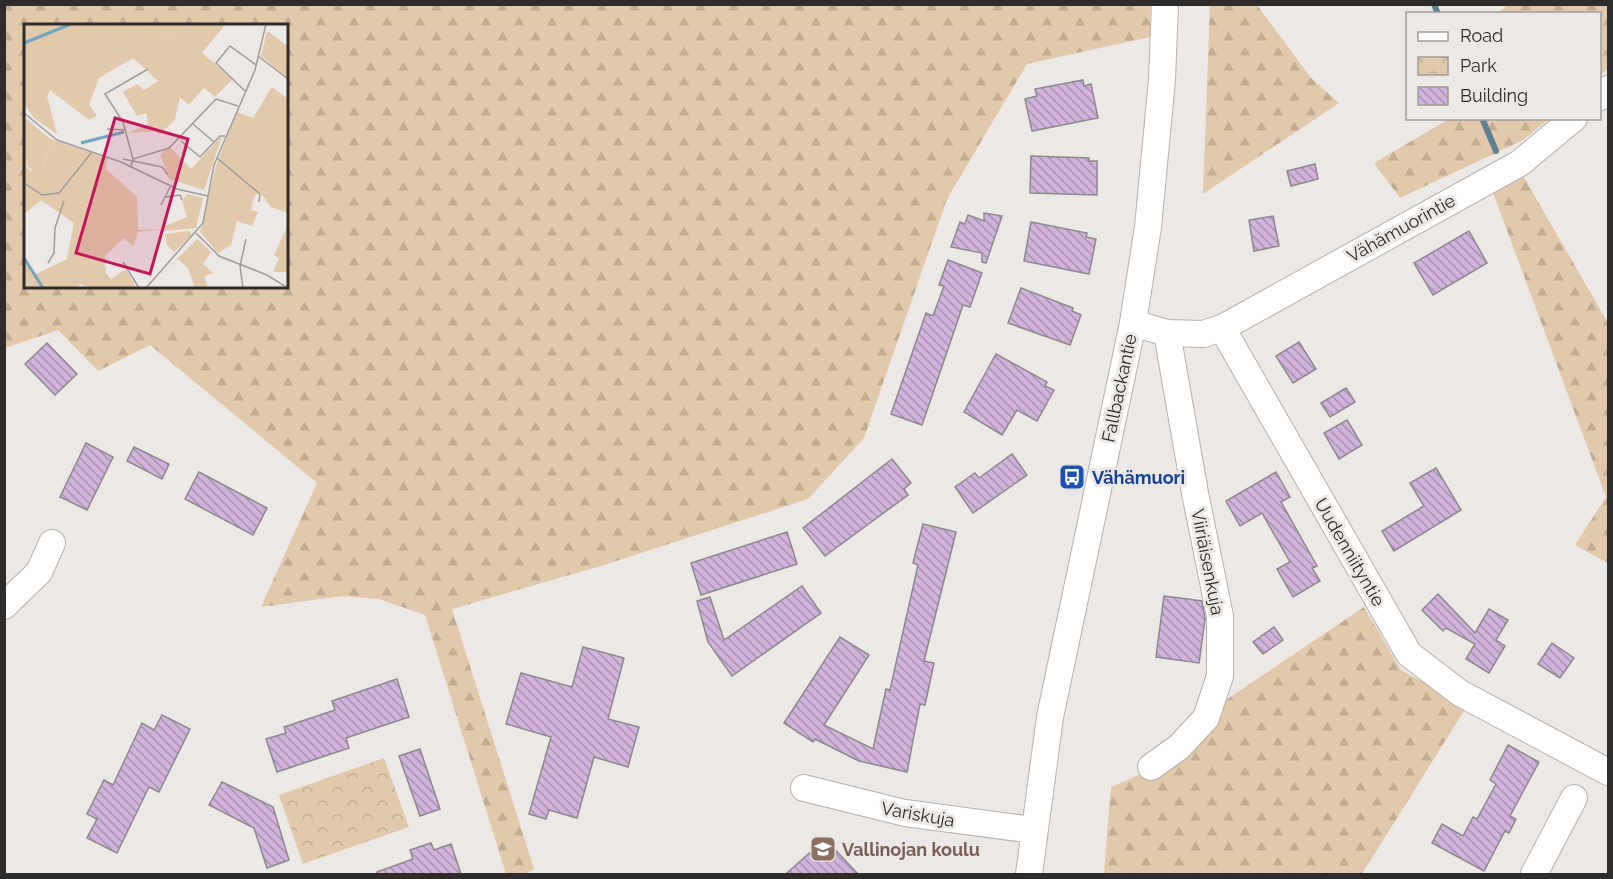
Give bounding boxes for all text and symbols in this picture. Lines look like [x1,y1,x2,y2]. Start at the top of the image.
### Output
legend [1406,12,1601,120]
inset map [24,24,288,288]
text: Road [1460,25,1503,46]
text: Park [1460,55,1497,76]
text: Building [1460,85,1528,106]
street label: Vähämuorintie [1343,189,1459,266]
street label: Fallbackantie [1097,332,1141,444]
bus stop icon: Vähämuori [1057,462,1087,492]
place label: Vähämuori [1092,467,1185,488]
street label: Uudenniityntie [1311,494,1390,610]
street label: Viiriäisenkuja [1187,507,1229,617]
street label: Variskuja [880,797,956,831]
school or university icon: Vallinojan koulu [808,834,838,864]
place label: Vallinojan koulu [842,839,980,860]

